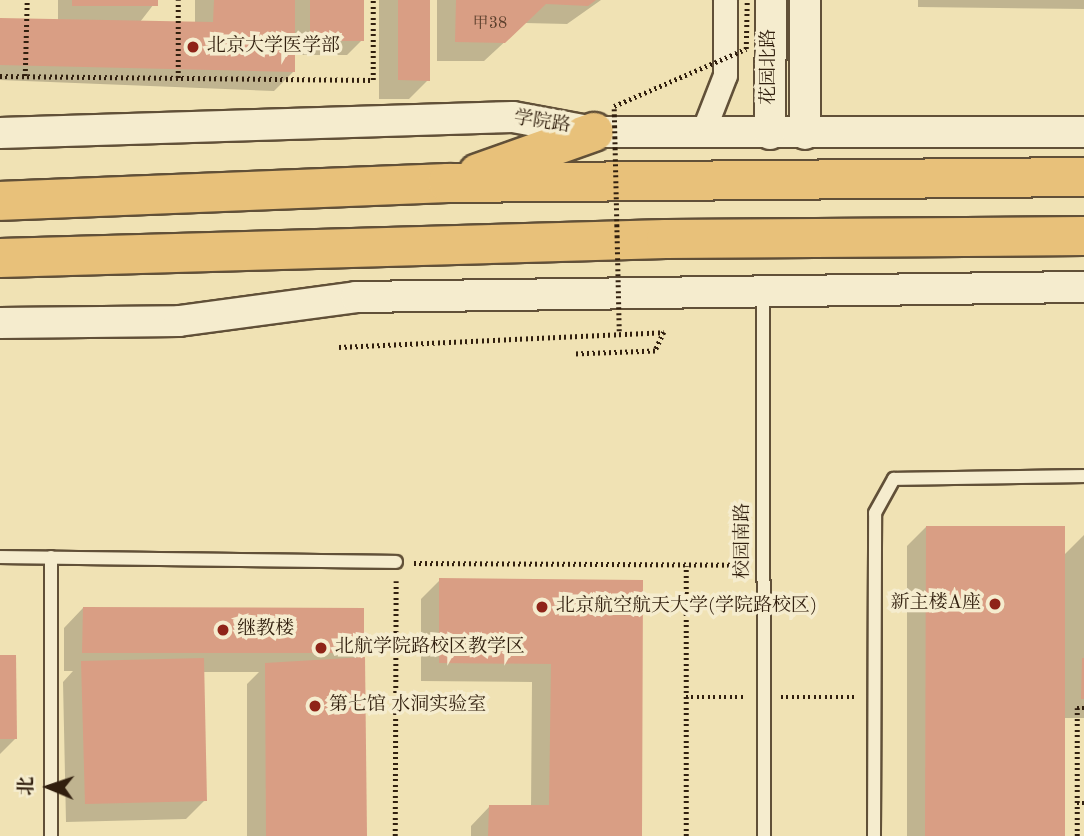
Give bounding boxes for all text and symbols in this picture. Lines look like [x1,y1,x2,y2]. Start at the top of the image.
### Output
house number: 甲38 [473,14,507,34]
street label: 花园北路 [759,29,781,105]
place label: 北京大学医学部 [207,36,340,58]
marker: 北京大学医学部 [185,39,201,55]
street label: 学院路 [512,107,572,139]
street label: 校园南路 [733,503,755,579]
place label: 新主楼A座 [890,593,981,615]
place label: 北京航空航天大学(学院路校区) [556,596,817,618]
marker: 新主楼A座 [987,596,1003,612]
marker: 北京航空航天大学(学院路校区) [534,599,550,615]
place label: 继教楼 [237,619,294,641]
marker: 继教楼 [215,622,231,638]
place label: 北航学院路校区教学区 [335,637,525,659]
marker: 北航学院路校区教学区 [313,640,329,656]
place label: 第七馆 水洞实验室 [329,695,486,717]
marker: 第七馆 水洞实验室 [307,698,323,714]
north arrow [14,752,84,822]
text: 北 [18,776,37,796]

